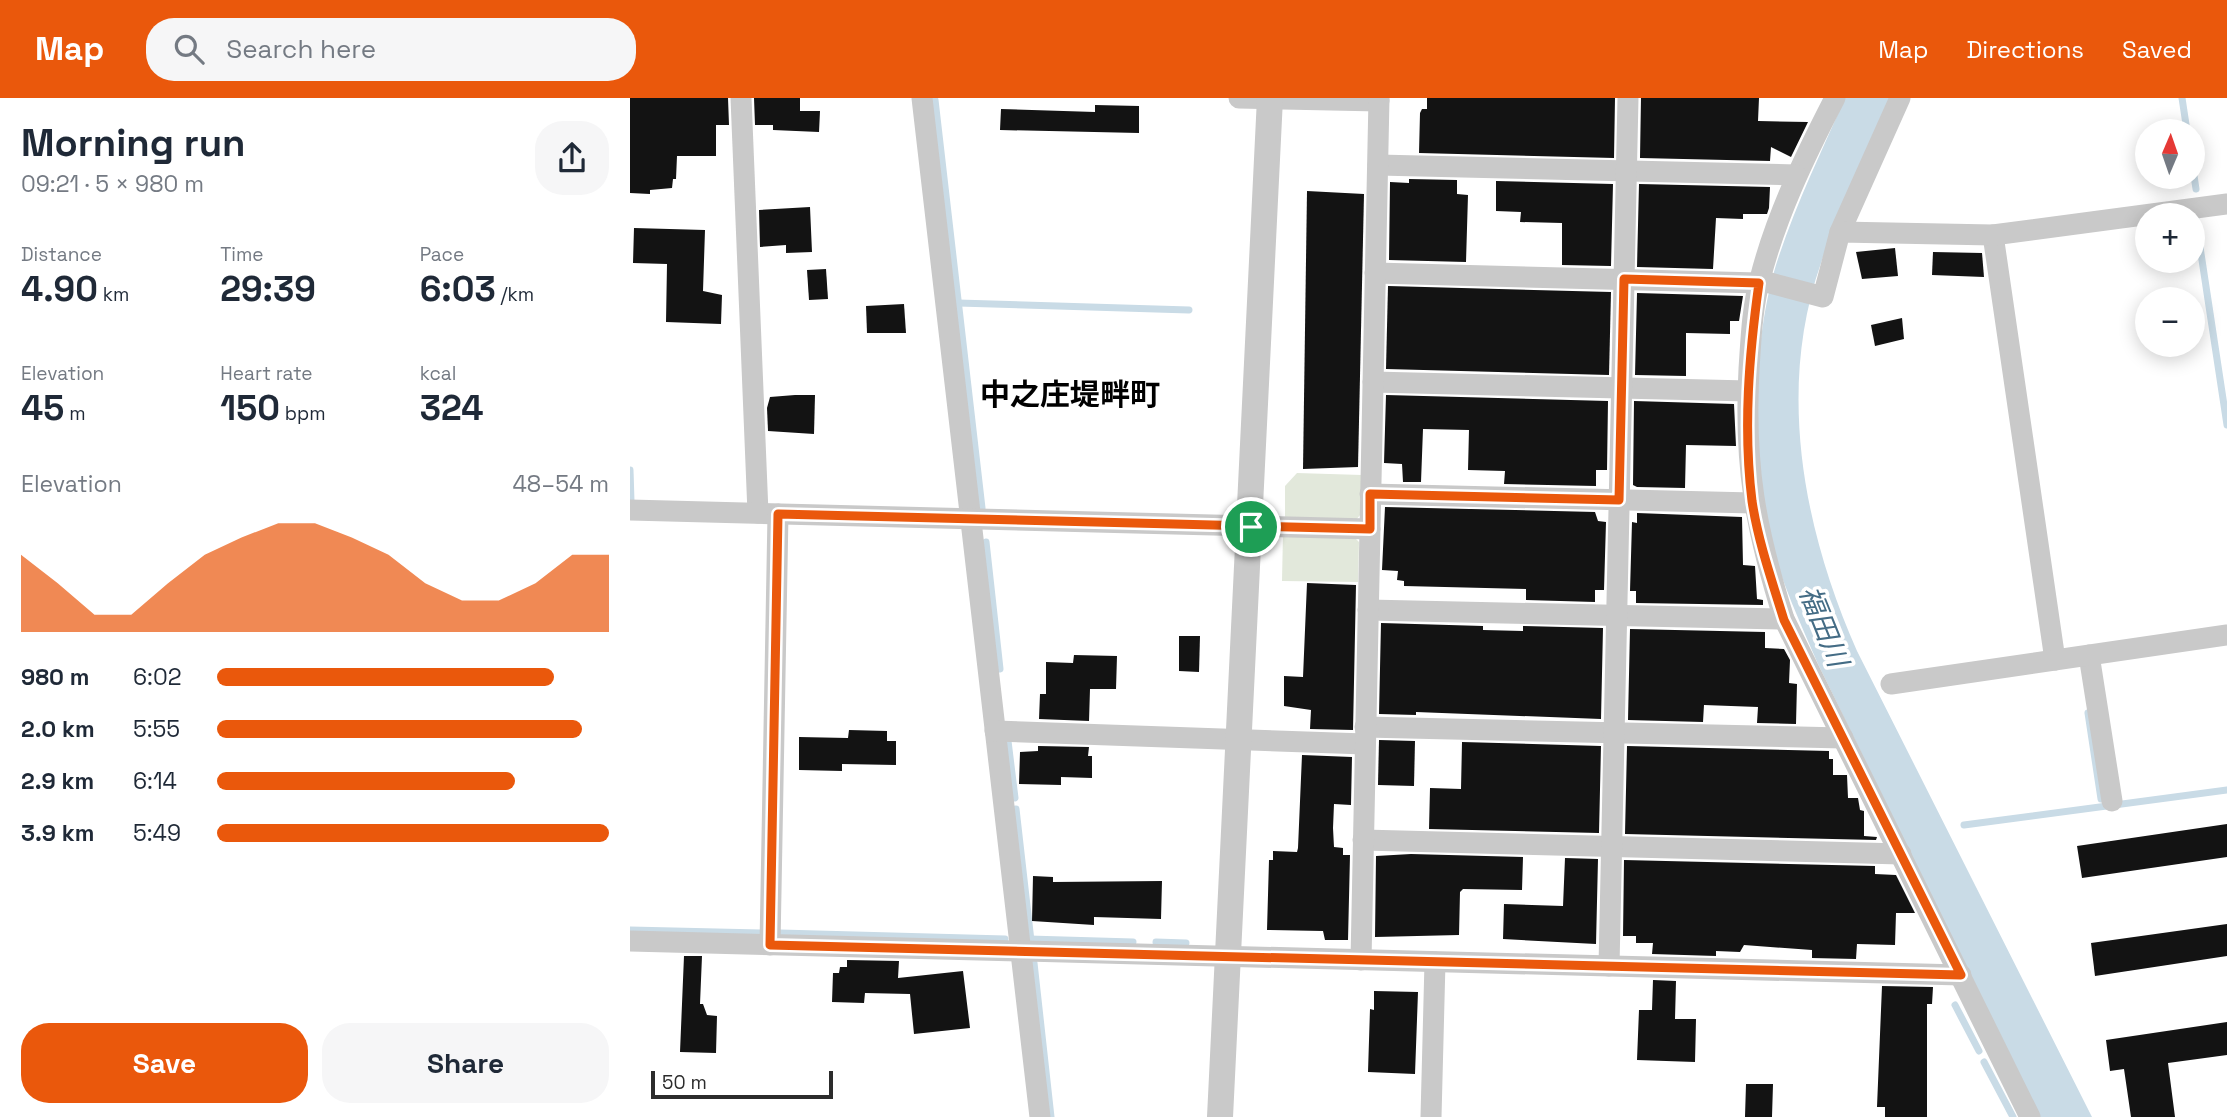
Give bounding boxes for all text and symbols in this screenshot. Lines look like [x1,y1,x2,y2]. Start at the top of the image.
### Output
search box [146,18,636,81]
text: Map [35,28,104,70]
icon: search [170,30,208,68]
text: Search here [226,32,376,66]
text: Map [1878,34,1928,65]
text: Directions [1966,34,2084,65]
text: Saved [2122,34,2192,65]
text: Morning run [21,119,246,167]
north arrow [2135,119,2205,189]
map controls [2135,119,2205,357]
button: share [535,121,609,195]
text: 09:21 · 5 × 980 m [21,169,204,199]
button: + [2135,203,2205,273]
text: Distance [21,242,102,267]
text: Time [220,242,264,267]
text: Pace [420,242,464,267]
text: 4.90 [21,267,98,311]
text: 29:39 [220,267,316,311]
text: 6:03 [420,267,496,311]
text: km [98,282,129,307]
text: /km [496,282,534,307]
button: − [2135,287,2205,357]
text: Elevation [21,361,104,386]
text: Heart rate [220,361,313,386]
text: kcal [420,361,456,386]
district label: 中之庄堤畔町 [980,375,1160,414]
text: 45 [21,386,64,430]
text: 150 [220,386,280,430]
text: 324 [420,386,483,430]
text: m [64,401,86,426]
text: bpm [280,401,326,426]
text: Elevation [21,469,122,499]
text: 48–54 m [512,469,609,499]
pin [1221,497,1281,557]
icon: arrive [1232,508,1270,546]
water label: 福田川 [1792,580,1858,674]
text: 980 m [21,662,89,692]
text: 6:02 [133,662,182,692]
text: 2.0 km [21,714,95,744]
text: 5:55 [133,714,180,744]
text: 2.9 km [21,766,94,796]
text: 6:14 [133,766,177,796]
text: 3.9 km [21,818,94,848]
text: 5:49 [133,818,181,848]
button: Save [21,1023,308,1103]
button: Share [322,1023,609,1103]
scale bar [651,1068,833,1100]
text: 50 m [662,1070,707,1095]

